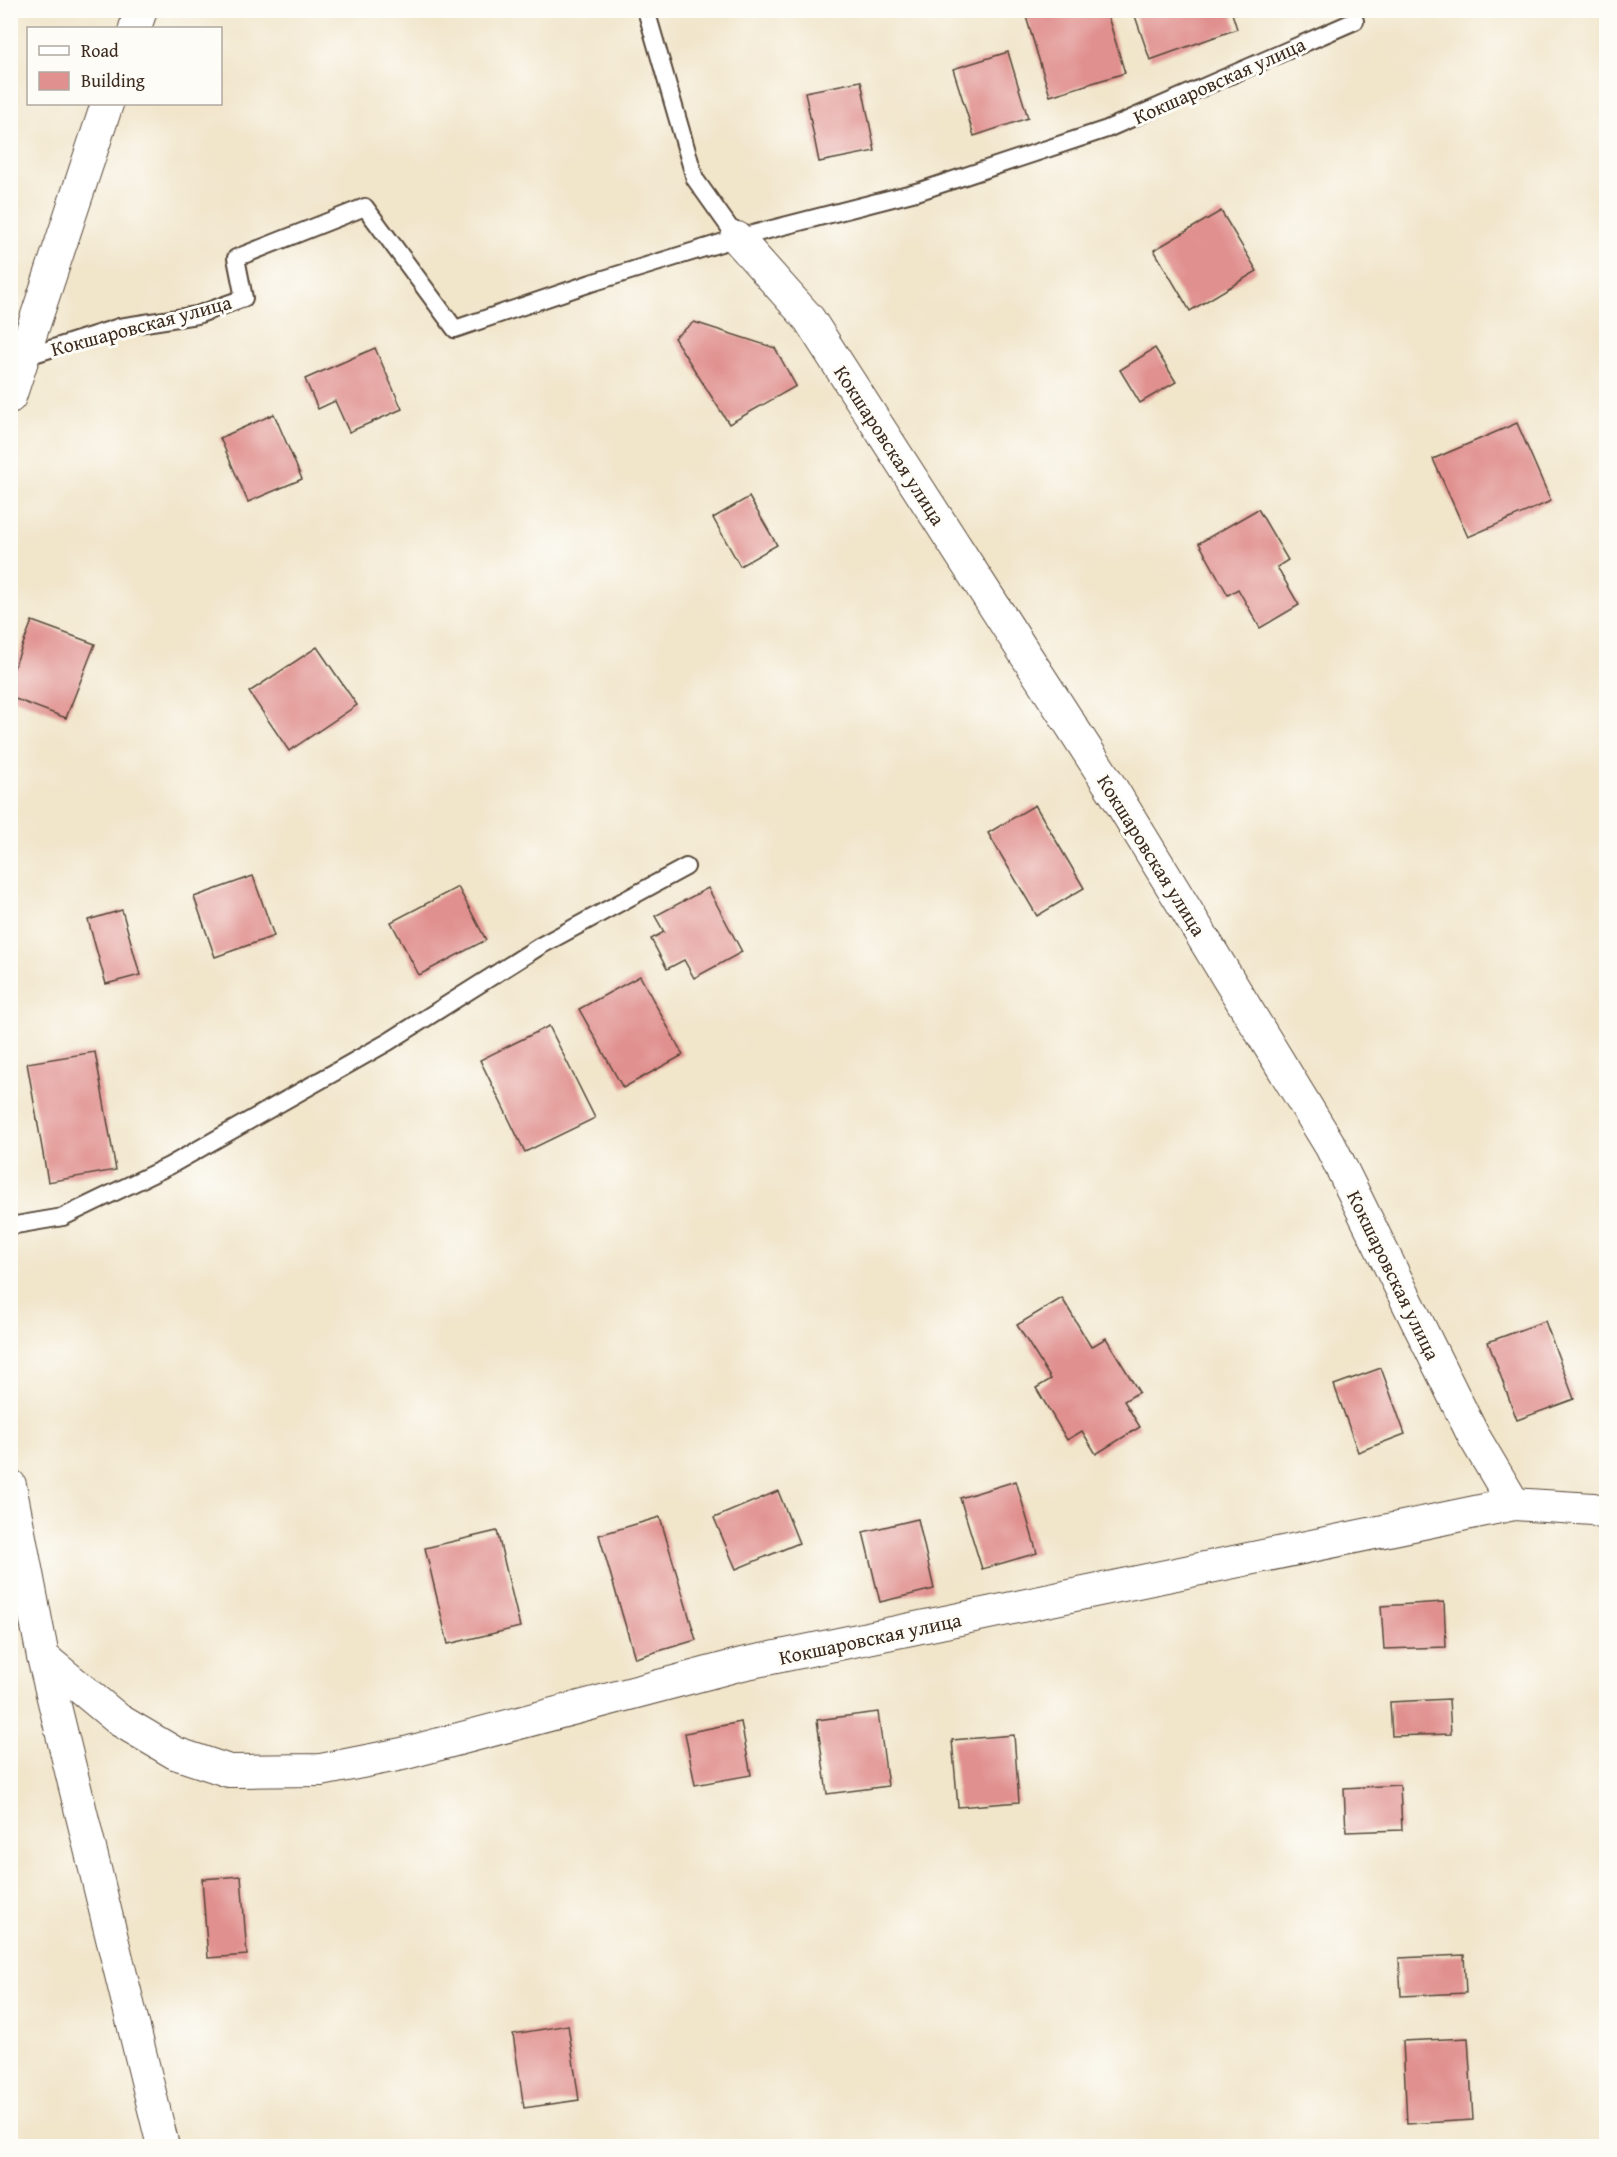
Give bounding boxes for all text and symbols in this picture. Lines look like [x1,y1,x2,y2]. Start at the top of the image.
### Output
legend [27,27,222,105]
street label: Кокшаровская улица [1128,29,1310,131]
text: Road [81,37,119,64]
text: Building [81,67,145,94]
street label: Кокшаровская улица [48,287,235,363]
street label: Кокшаровская улица [827,359,953,531]
street label: Кокшаровская улица [1090,769,1214,942]
street label: Кокшаровская улица [1340,1185,1448,1365]
street label: Кокшаровская улица [776,1604,964,1671]

